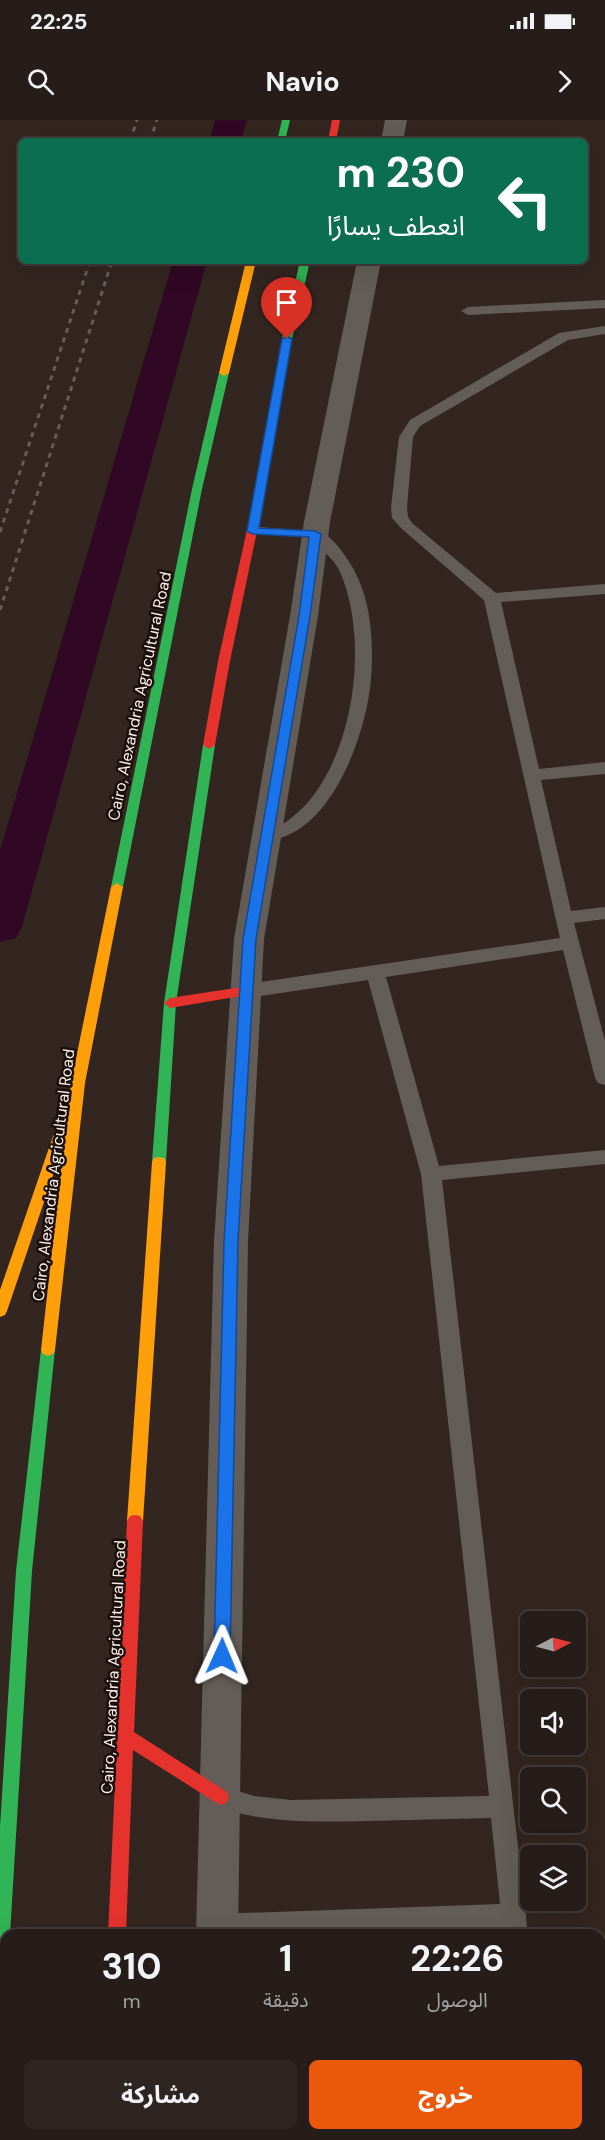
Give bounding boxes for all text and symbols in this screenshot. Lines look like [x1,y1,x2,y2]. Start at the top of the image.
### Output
text: 22:25 [30,7,87,36]
text: Navio [265,64,340,99]
icon: search [24,65,57,98]
icon: forward [548,65,581,98]
text: 230 m [336,145,465,200]
icon: left [486,162,564,240]
text: انعطف يسارًا [327,208,465,243]
pin [261,277,312,339]
icon: arrive [270,286,303,319]
street label: Cairo, Alexandria Agricultural Road [103,570,176,823]
street label: Cairo, Alexandria Agricultural Road [28,1048,79,1302]
street label: Cairo, Alexandria Agricultural Road [96,1540,131,1794]
north arrow [520,1611,586,1677]
map controls [520,1611,586,1911]
position arrow [190,1624,254,1688]
button: sound [520,1689,586,1755]
button: search [520,1767,586,1833]
button: layers [520,1845,586,1911]
text: 1 [279,1935,292,1982]
text: 22:26 [410,1935,504,1982]
text: 310 [102,1943,162,1990]
text: دقيقة [263,1987,309,2013]
text: الوصول [427,1987,488,2013]
text: m [123,1988,140,2014]
button: مشاركة [24,2060,297,2129]
button: خروج [309,2060,582,2129]

